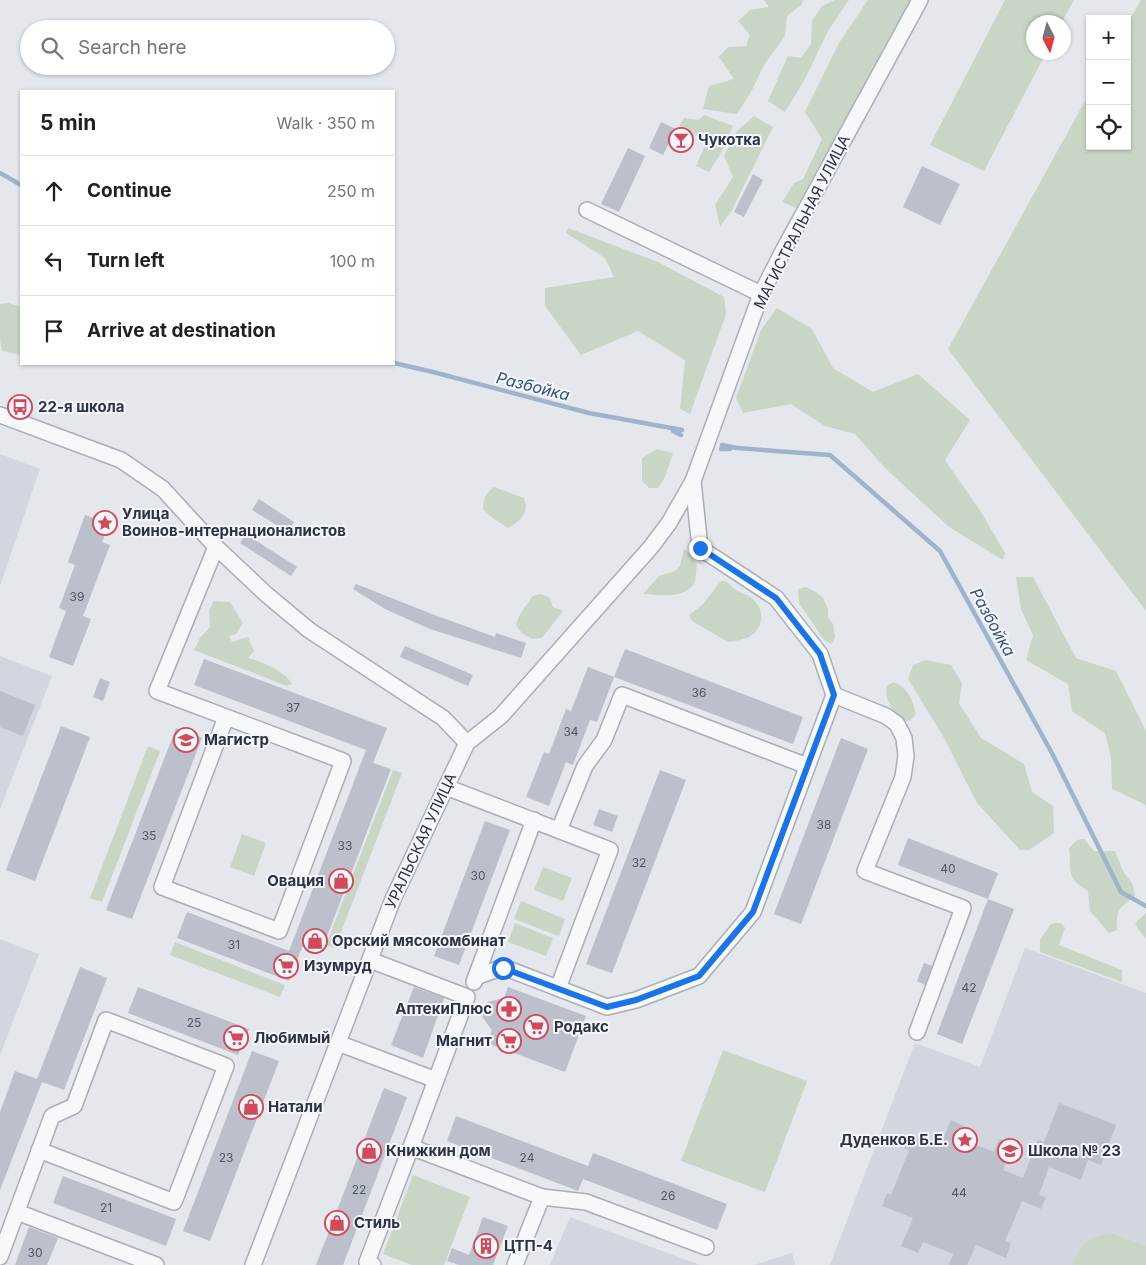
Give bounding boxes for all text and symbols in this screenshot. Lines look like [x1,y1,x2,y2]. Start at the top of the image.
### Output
north arrow [1026,15,1071,60]
map controls [1086,15,1131,150]
button: + [1086,15,1131,60]
search box [20,20,395,75]
icon: search [38,34,66,62]
text: Search here [78,36,187,59]
button: − [1086,60,1131,105]
button: locate [1086,105,1131,150]
text: 5 min [40,110,96,135]
text: Walk · 350 m [277,113,375,133]
bar icon: Чукотка [668,127,694,153]
place label: Чукотка [698,130,761,149]
street label: МАГИСТРАЛЬНАЯ УЛИЦА [749,132,854,312]
icon: ahead [40,177,68,205]
text: Continue [87,179,172,202]
text: 250 m [327,181,375,201]
icon: left [40,247,68,275]
text: Turn left [87,249,165,272]
text: 100 m [330,251,375,271]
icon: arrive [40,317,68,345]
text: Arrive at destination [87,319,276,342]
water label: Разбойка [494,367,572,405]
bus stop icon: 22-я школа [7,394,33,420]
place label: 22-я школа [38,397,124,416]
place label: Улица Воинов-интернационалистов [122,504,346,540]
place icon: Улица Воинов-интернационалистов [92,510,118,536]
route end [689,537,712,560]
water label: Разбойка [966,584,1020,660]
house number: 39 [70,589,84,604]
house number: 36 [692,685,706,700]
house number: 37 [286,700,300,715]
house number: 34 [563,724,579,739]
school or university icon: Магистр [173,727,199,753]
place label: Магистр [204,730,269,749]
street label: УРАЛЬСКАЯ УЛИЦА [381,770,460,912]
house number: 38 [817,817,831,832]
house number: 35 [142,828,156,843]
house number: 33 [338,838,352,853]
house number: 32 [632,855,646,870]
house number: 40 [940,861,956,876]
shop icon: Овация [328,868,354,894]
house number: 30 [471,868,485,883]
place label: Овация [267,871,324,890]
shop icon: Орский мясокомбинат [302,928,328,954]
place label: Орский мясокомбинат [332,931,506,950]
house number: 31 [228,937,240,952]
supermarket icon: Изумруд [273,953,299,979]
place label: Изумруд [304,956,372,975]
route start [492,957,515,980]
house number: 42 [961,980,977,995]
pharmacy icon: АптекиПлюс [496,996,522,1022]
place label: АптекиПлюс [395,999,492,1018]
supermarket icon: Родакс [523,1014,549,1040]
house number: 25 [187,1015,201,1030]
place label: Родакс [554,1017,609,1036]
supermarket icon: Любимый [223,1025,249,1051]
place label: Любимый [254,1028,330,1047]
supermarket icon: Магнит [496,1028,522,1054]
place label: Магнит [436,1031,492,1050]
shop icon: Натали [238,1094,264,1120]
place label: Натали [268,1097,322,1116]
place icon: Дуденков Б.Е. [952,1127,978,1153]
place label: Дуденков Б.Е. [840,1130,948,1149]
shop icon: Книжкин дом [356,1138,382,1164]
school or university icon: Школа № 23 [997,1138,1023,1164]
place label: Книжкин дом [386,1141,491,1160]
place label: Школа № 23 [1028,1141,1121,1160]
house number: 23 [219,1150,233,1165]
house number: 24 [520,1150,535,1165]
house number: 22 [352,1182,366,1197]
house number: 44 [951,1185,967,1200]
house number: 26 [661,1188,675,1203]
house number: 21 [100,1200,112,1215]
shop icon: Стиль [324,1210,350,1236]
place label: Стиль [354,1213,400,1232]
building icon: ЦТП-4 [473,1233,499,1259]
place label: ЦТП-4 [504,1236,553,1255]
house number: 30 [28,1245,42,1260]

